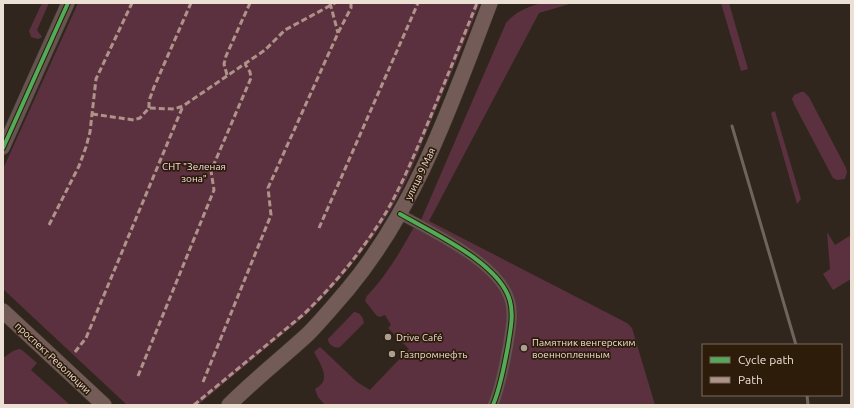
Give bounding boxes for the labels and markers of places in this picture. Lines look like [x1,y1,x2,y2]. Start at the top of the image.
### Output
marker: Drive Café [383,332,393,342]
place label: Drive Café [396,332,443,343]
place label: Памятник венгерским военнопленным [532,337,636,360]
marker: Памятник венгерским военнопленным [519,343,529,353]
marker: Газпромнефть [387,349,397,359]
place label: Газпромнефть [400,349,467,360]

